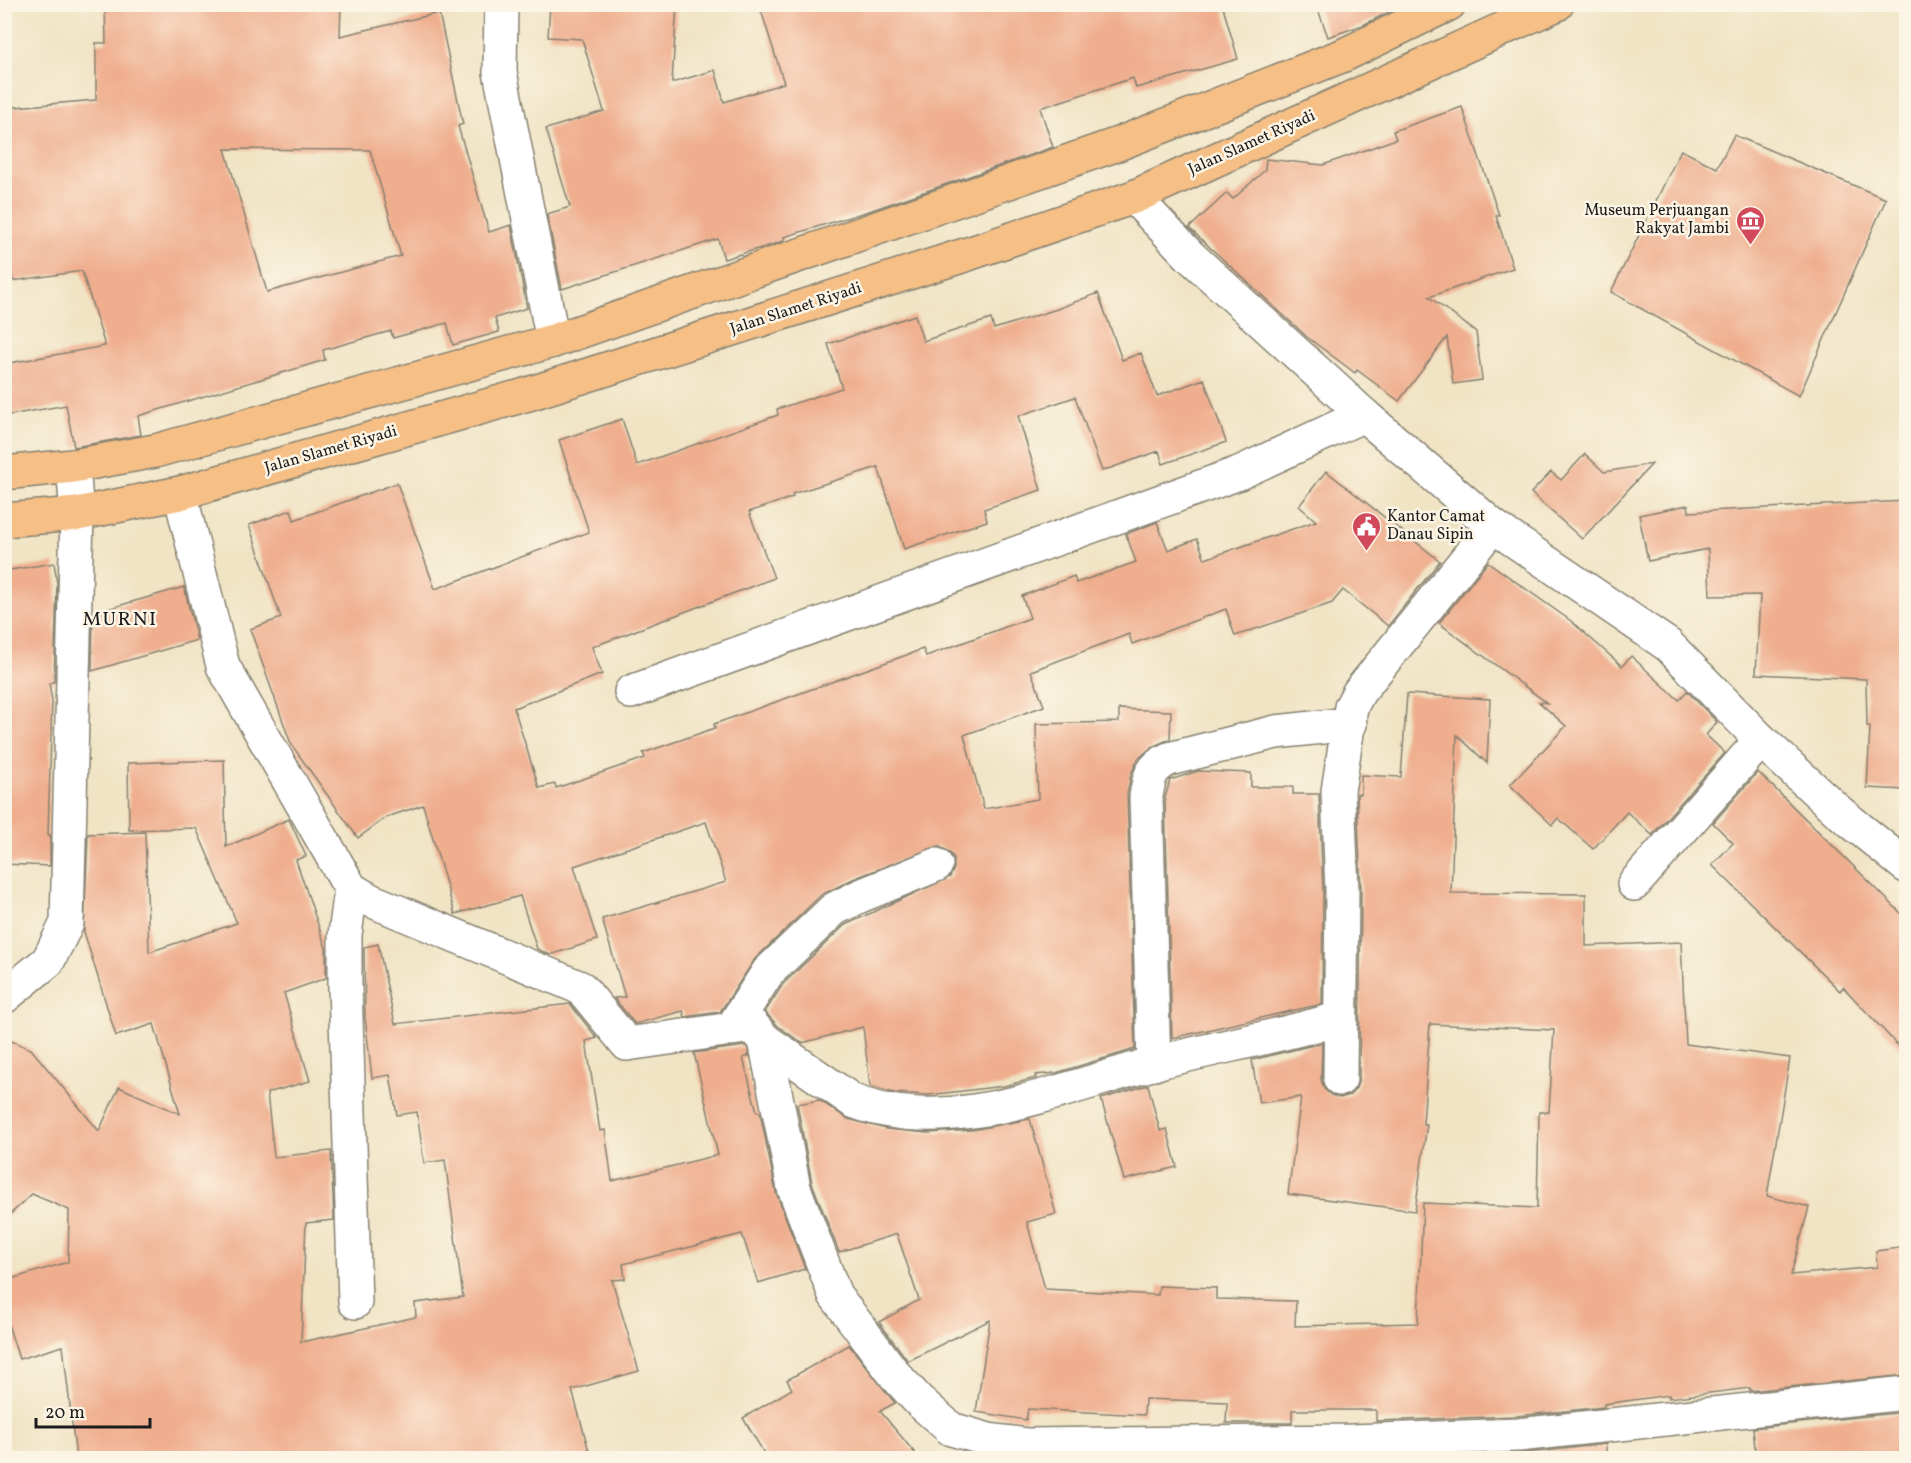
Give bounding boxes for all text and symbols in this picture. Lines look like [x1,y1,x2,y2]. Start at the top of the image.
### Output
street label: Jalan Slamet Riyadi [1185,105,1319,181]
place label: Museum Perjuangan Rakyat Jambi [1585,200,1729,240]
museum icon: Museum Perjuangan Rakyat Jambi [1734,204,1766,246]
street label: Jalan Slamet Riyadi [727,277,865,341]
street label: Jalan Slamet Riyadi [262,420,400,479]
place label: Kantor Camat Danau Sipin [1387,506,1486,546]
public building icon: Kantor Camat Danau Sipin [1350,510,1382,552]
district label: MURNI [82,606,158,634]
scale bar [36,1391,150,1429]
text: 20 m [45,1401,85,1426]

